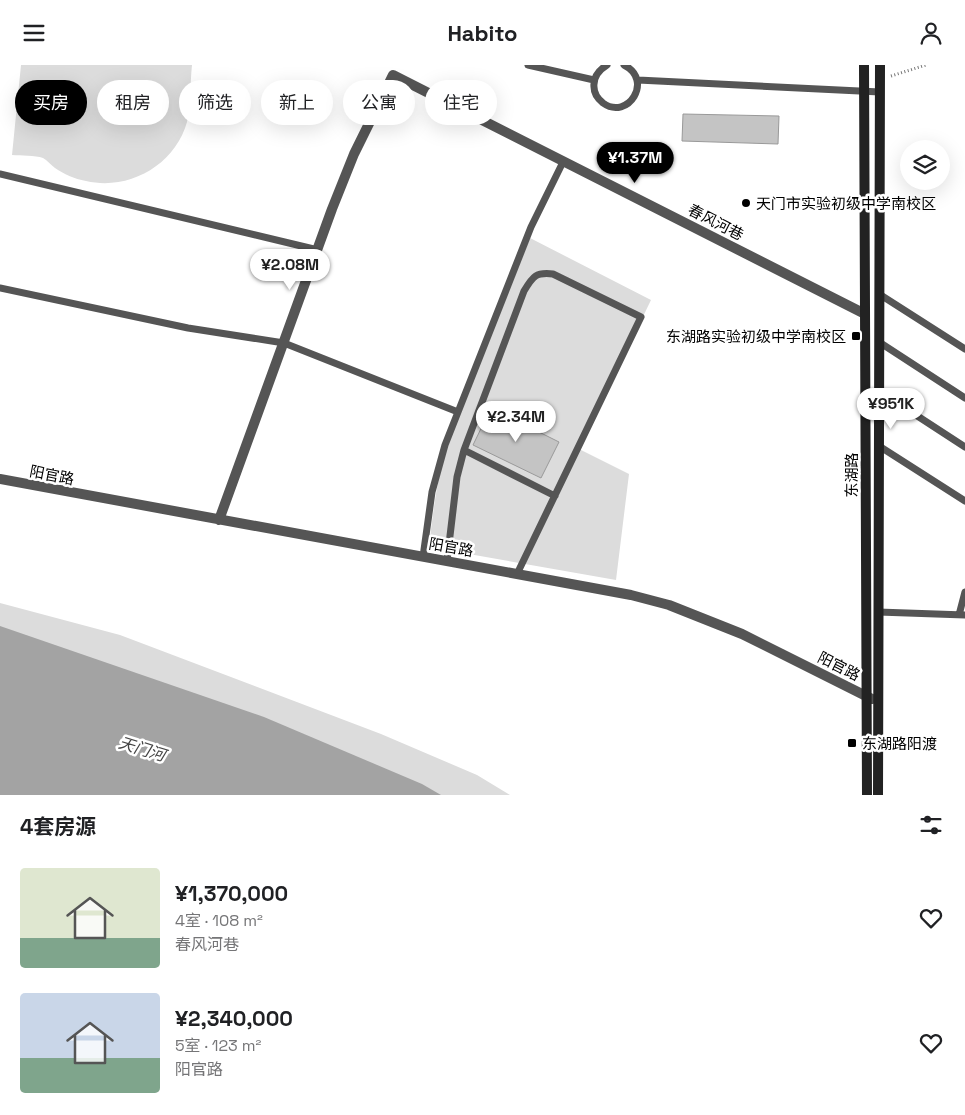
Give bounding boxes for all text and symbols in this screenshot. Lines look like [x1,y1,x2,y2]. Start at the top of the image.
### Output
icon: menu [20,19,48,47]
text: Habito [447,19,518,47]
icon: person [917,19,945,47]
chip: 买房 [15,80,87,125]
chip: 租房 [97,80,169,125]
chip: 筛选 [179,80,251,125]
chip: 新上 [261,80,333,125]
chip: 公寓 [343,80,415,125]
chip: 住宅 [425,80,497,125]
map controls [900,140,950,190]
button: layers [900,140,950,190]
pin: ¥1.37M [594,141,676,184]
text: ¥1.37M [608,147,662,168]
place label: 天门市实验初级中学南校区 [756,194,936,213]
marker: 天门市实验初级中学南校区 [740,197,752,209]
street label: 春风河巷 [685,200,747,244]
pin: ¥2.08M [249,249,331,291]
text: ¥2.08M [261,254,319,275]
place label: 东湖路实验初级中学南校区 [666,327,846,346]
marker: 东湖路实验初级中学南校区 [850,330,862,342]
pin: ¥951K [856,387,926,430]
text: ¥951K [868,393,914,414]
pin: ¥2.34M [475,401,557,443]
text: ¥2.34M [487,406,545,427]
street label: 东湖路 [842,452,861,498]
street label: 阳官路 [28,461,76,489]
street label: 阳官路 [427,534,475,560]
street label: 阳官路 [815,647,863,685]
water label: 天门河 [116,732,171,767]
place label: 东湖路阳渡 [862,734,937,753]
marker: 东湖路阳渡 [846,737,858,749]
icon: filters [917,811,945,839]
text: 4套房源 [20,813,96,840]
text: ¥1,370,000 [175,880,288,907]
icon: home [60,888,120,948]
icon: heart [917,904,945,932]
text: 4室 · 108 m² [175,910,263,931]
text: 春风河巷 [175,934,239,955]
text: ¥2,340,000 [175,1005,293,1032]
icon: home [60,1013,120,1073]
icon: heart [917,1029,945,1057]
text: 5室 · 123 m² [175,1035,261,1056]
text: 阳官路 [175,1059,223,1080]

